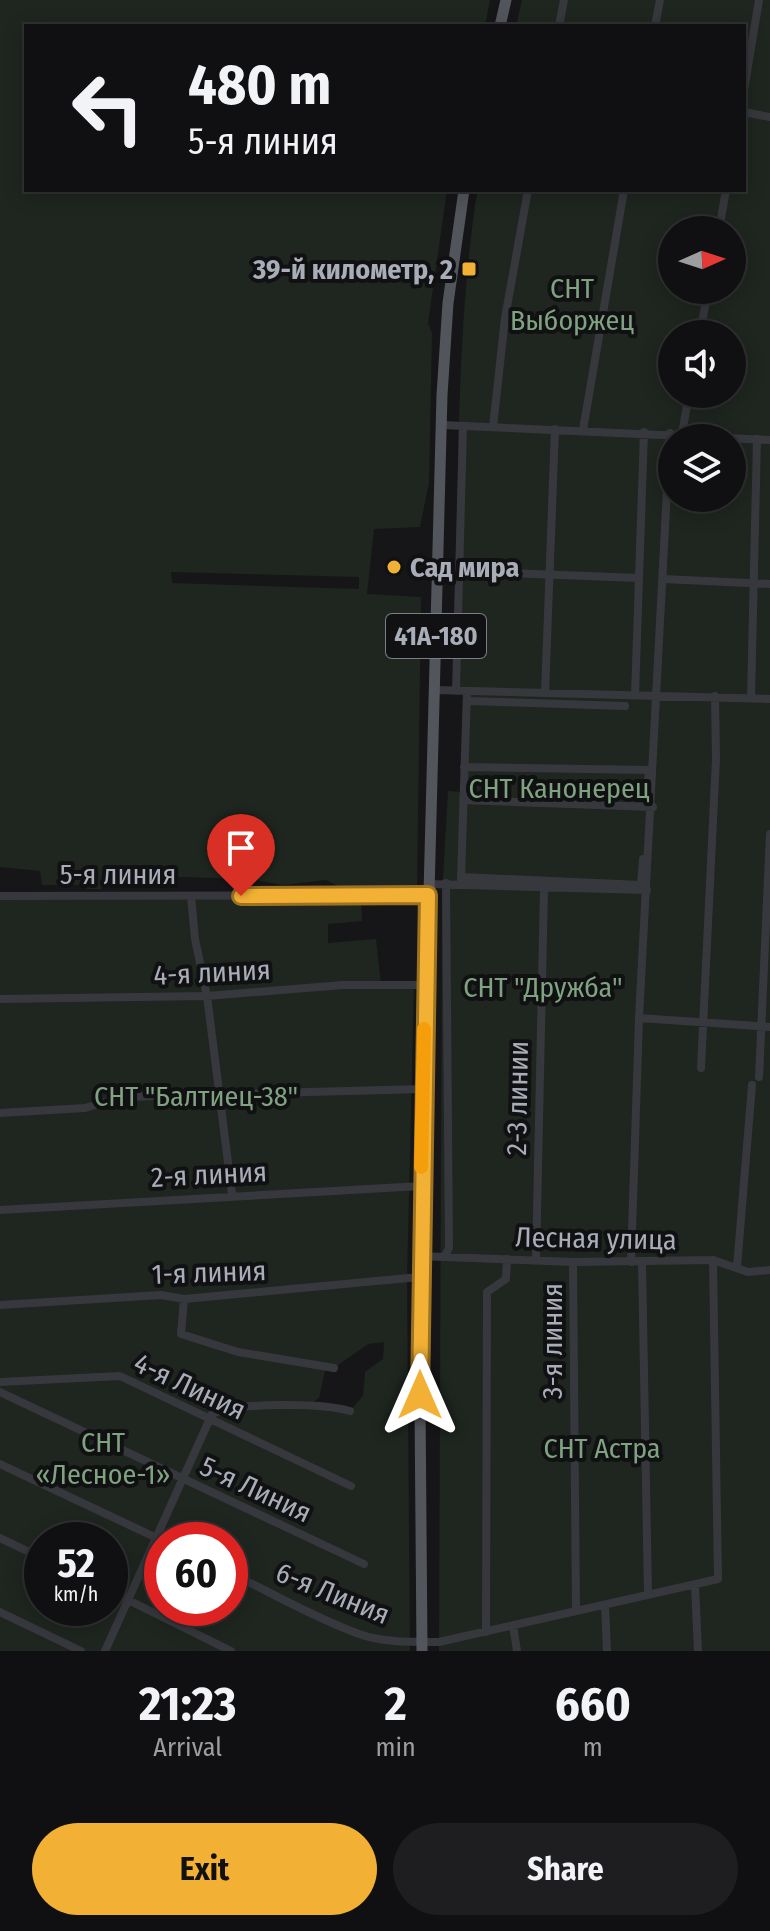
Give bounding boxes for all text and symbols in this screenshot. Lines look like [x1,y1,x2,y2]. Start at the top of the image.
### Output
text: 480 m [188,52,331,119]
icon: left [56,56,160,160]
text: 5-я линия [188,120,338,164]
north arrow [658,216,746,304]
map controls [658,216,746,512]
place label: 39-й километр, 2 [252,253,453,286]
marker: 39-й километр, 2 [460,260,478,278]
park label: СНТ Выборжец [510,272,634,337]
button: sound [658,320,746,408]
button: layers [658,424,746,512]
place label: Сад мира [410,551,519,584]
marker: Сад мира [385,558,403,576]
road number: 41А-180 [386,614,486,658]
park label: СНТ Канонерец [468,772,650,805]
pin [207,814,275,896]
icon: arrive [219,826,263,870]
street label: 5-я линия [60,858,176,891]
street label: 4-я линия [153,953,271,992]
park label: СНТ "Дружба" [463,971,623,1004]
street label: 2-3 линии [500,1040,535,1156]
park label: СНТ "Балтиец-38" [94,1080,298,1113]
street label: 2-я линия [150,1155,268,1194]
street label: Лесная улица [515,1221,677,1256]
street label: 1-я линия [151,1254,267,1291]
street label: 3-я линия [536,1283,569,1399]
street label: 4-я Линия [129,1346,251,1427]
position arrow [378,1353,462,1437]
park label: СНТ «Лесное-1» [35,1426,171,1491]
park label: СНТ Астра [543,1432,661,1465]
street label: 5-я Линия [195,1449,317,1529]
speed limit sign: 60 [144,1522,248,1626]
text: 52 [57,1540,95,1588]
street label: 6-я Линия [271,1556,394,1631]
text: km/h [54,1582,98,1606]
text: 21:23 [139,1675,237,1733]
text: 2 [384,1675,407,1733]
text: 660 [555,1675,631,1733]
text: Arrival [153,1732,222,1763]
text: min [375,1732,416,1763]
text: m [583,1732,603,1763]
button: Exit [32,1823,377,1915]
button: Share [393,1823,738,1915]

